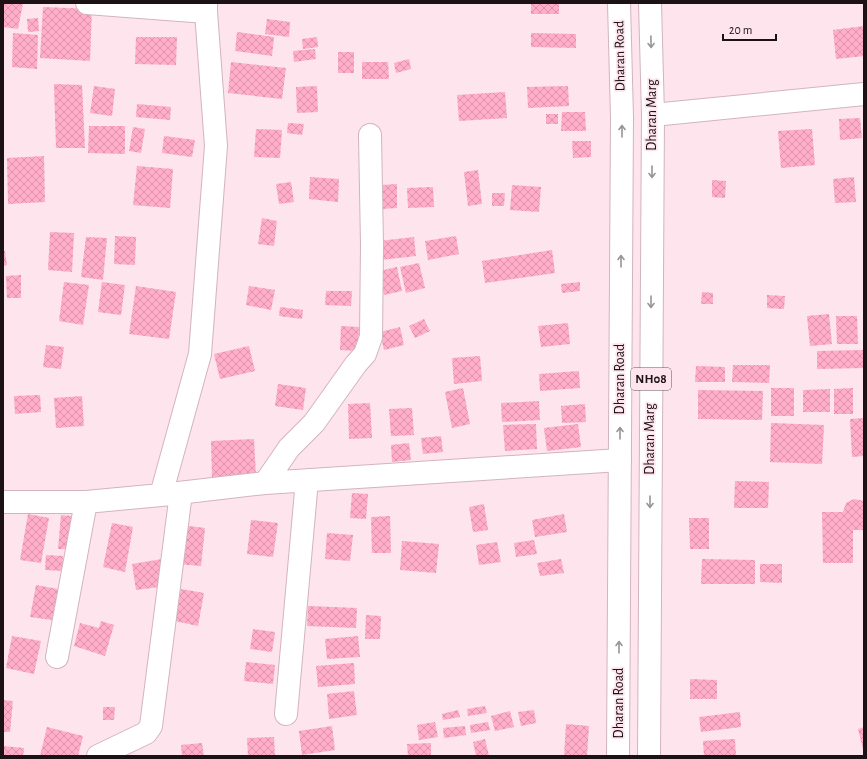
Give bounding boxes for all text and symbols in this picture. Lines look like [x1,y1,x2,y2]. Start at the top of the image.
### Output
scale bar [723,16,776,42]
street label: Dharan Road [612,21,628,91]
text: 20 m [729,24,752,36]
one-way arrow [647,35,655,48]
street label: Dharan Marg [645,79,659,151]
one-way arrow [618,125,626,138]
one-way arrow [648,165,656,178]
one-way arrow [617,255,625,268]
one-way arrow [647,295,655,308]
street label: Dharan Road [613,344,627,414]
road number: NH08 [631,368,671,390]
street label: Dharan Marg [643,403,657,475]
one-way arrow [616,427,624,440]
one-way arrow [646,495,654,508]
one-way arrow [615,641,623,654]
street label: Dharan Road [612,668,626,738]

